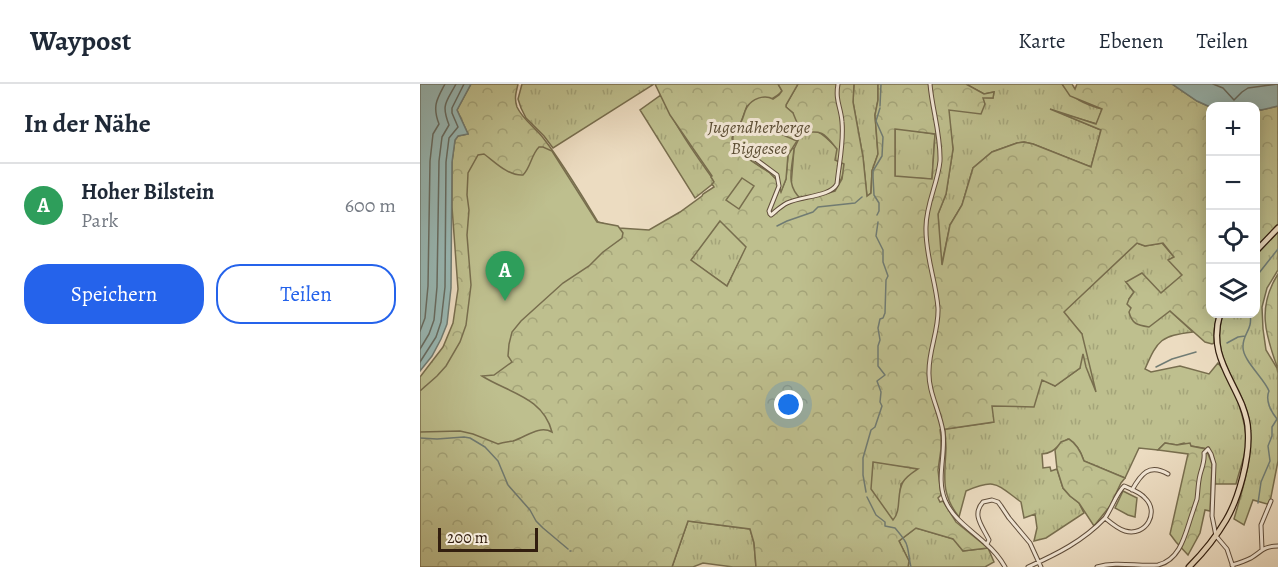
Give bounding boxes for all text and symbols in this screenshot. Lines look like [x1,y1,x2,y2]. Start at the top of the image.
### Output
text: Waypost [30,22,131,60]
text: Karte [1018,27,1066,55]
text: Ebenen [1099,27,1163,55]
text: Teilen [1196,27,1248,55]
map controls [1206,102,1260,318]
button: + [1206,102,1260,156]
text: In der Nähe [24,106,151,141]
park label: Jugendherberge Biggesee [707,115,811,160]
button: − [1206,156,1260,210]
text: Hoher Bilstein [81,177,214,207]
text: A [37,192,50,219]
text: 600 m [345,192,396,219]
text: Park [81,207,119,234]
button: locate [1206,210,1260,264]
pin: A [486,252,524,301]
button: Speichern [24,264,204,324]
button: Teilen [216,264,396,324]
button: layers [1206,264,1260,318]
your location [774,390,803,419]
scale bar [438,525,538,552]
text: 200 m [447,527,488,549]

